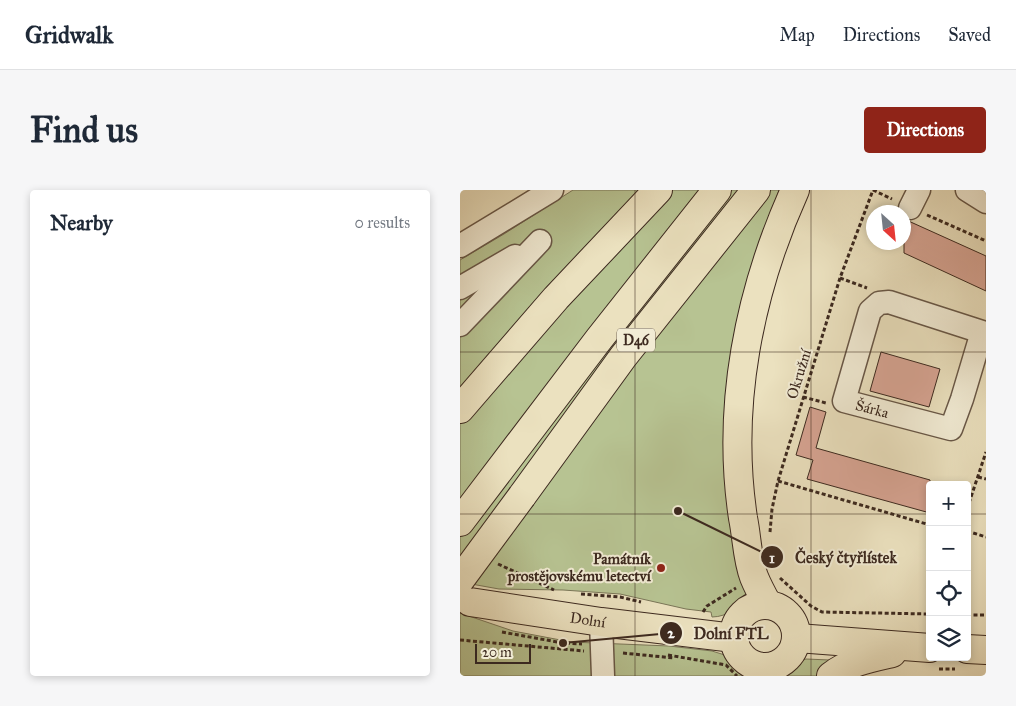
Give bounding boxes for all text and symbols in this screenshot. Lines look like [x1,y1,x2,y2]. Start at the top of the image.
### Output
text: Gridwalk [25,20,113,50]
text: Map [779,24,815,46]
text: Directions [843,24,920,46]
text: Saved [948,24,991,46]
button: Directions [864,107,986,153]
text: Find us [30,109,138,152]
north arrow [866,205,911,250]
text: Nearby [50,210,113,236]
text: 0 results [355,213,410,232]
road number: D46 [617,328,655,352]
street label: Okružní [783,346,815,401]
street label: Šárka [853,395,892,422]
map controls [926,481,971,661]
button: + [926,481,971,526]
button: − [926,526,971,571]
callout: Český čtyřlístek [760,542,907,573]
text: Český čtyřlístek [795,547,897,568]
text: 1 [769,549,775,567]
place label: Památník prostějovskému letectví [507,550,652,586]
marker: Památník prostějovskému letectví [655,562,667,574]
button: locate [926,571,971,616]
street label: Dolní [569,608,607,632]
button: layers [926,616,971,661]
callout: Dolní FTL [659,617,779,648]
text: 2 [667,624,675,642]
text: Dolní FTL [694,624,769,643]
scale bar [475,641,531,664]
text: 20 m [482,644,512,661]

